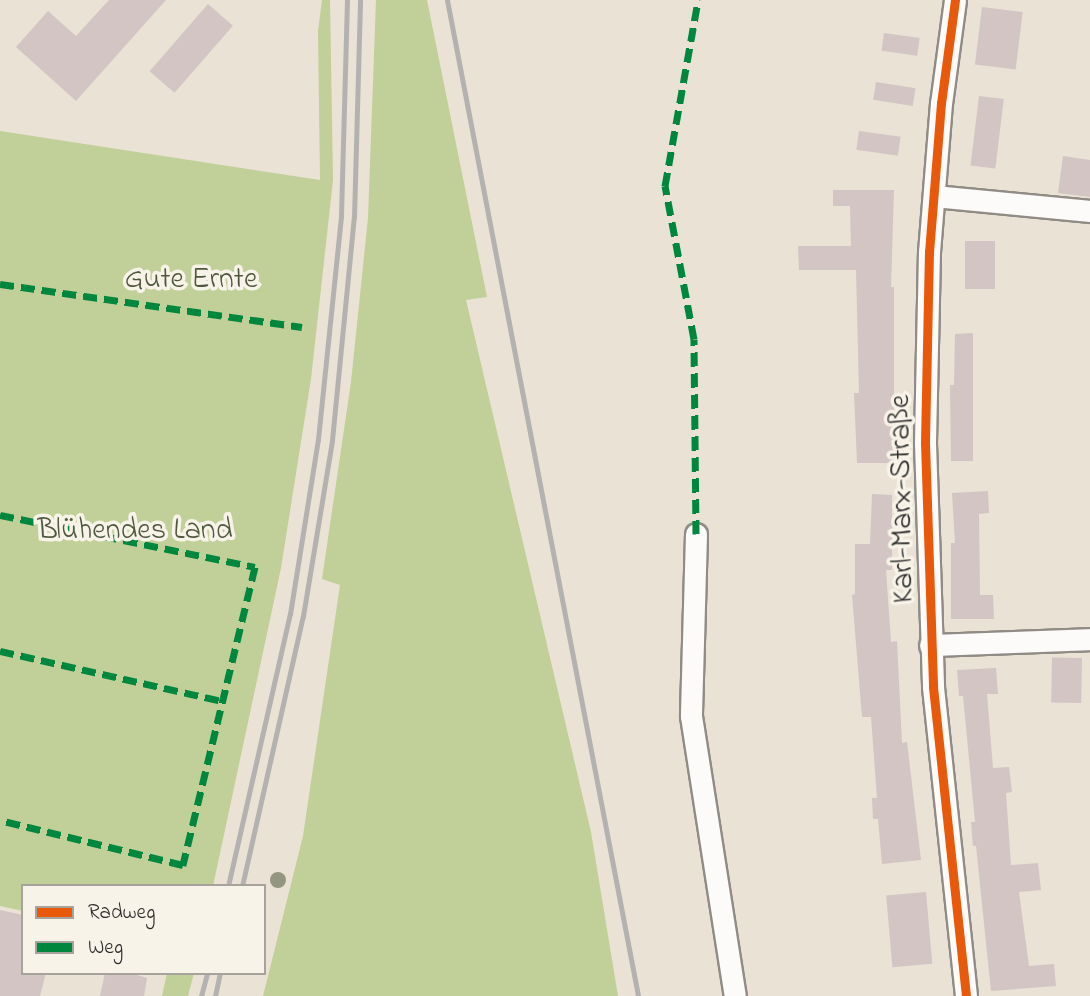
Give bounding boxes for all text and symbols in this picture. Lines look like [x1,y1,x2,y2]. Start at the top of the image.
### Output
park label: Gute Ernte [125,262,257,298]
street label: Karl-Marx-Straße [883,394,923,604]
park label: Blühendes Land [38,513,232,549]
legend [21,884,266,975]
text: Radweg [88,898,155,928]
text: Weg [88,933,123,963]

